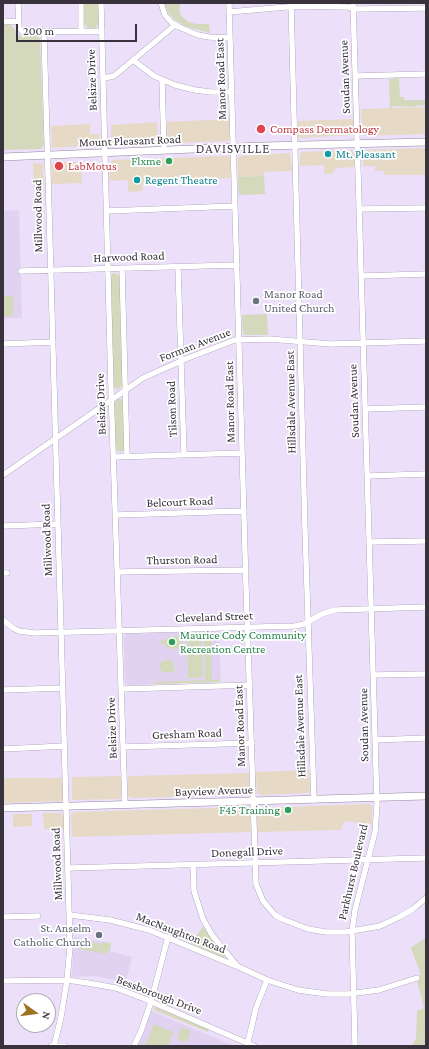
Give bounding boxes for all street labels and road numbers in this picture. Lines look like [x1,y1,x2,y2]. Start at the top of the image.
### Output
street label: Manor Road East [212,38,230,120]
street label: Soudan Avenue [337,40,353,114]
street label: Belsize Drive [84,49,100,111]
street label: Mount Pleasant Road [79,132,181,150]
street label: Millwood Road [30,179,46,253]
street label: Harwood Road [93,249,165,265]
street label: Forman Avenue [157,325,233,365]
street label: Hillsdale Avenue East [283,350,299,454]
street label: Manor Road East [222,361,238,443]
street label: Soudan Avenue [346,364,362,438]
street label: Belsize Drive [93,373,109,435]
street label: Tilson Road [164,381,180,437]
street label: Belcourt Road [146,494,214,510]
street label: Millwood Road [39,503,55,577]
street label: Thurston Road [146,552,218,568]
street label: Cleveland Street [175,608,253,626]
street label: Hillsdale Avenue East [291,674,309,778]
street label: Manor Road East [231,685,249,767]
street label: Soudan Avenue [356,688,372,762]
street label: Belsize Drive [104,697,120,759]
street label: Gresham Road [152,726,222,742]
street label: Bayview Avenue [175,782,253,800]
street label: Parkhurst Boulevard [335,823,371,921]
street label: Millwood Road [49,827,65,901]
street label: Donegall Drive [211,844,283,860]
street label: MacNaughton Road [134,909,228,957]
street label: Bessborough Drive [114,972,204,1018]

